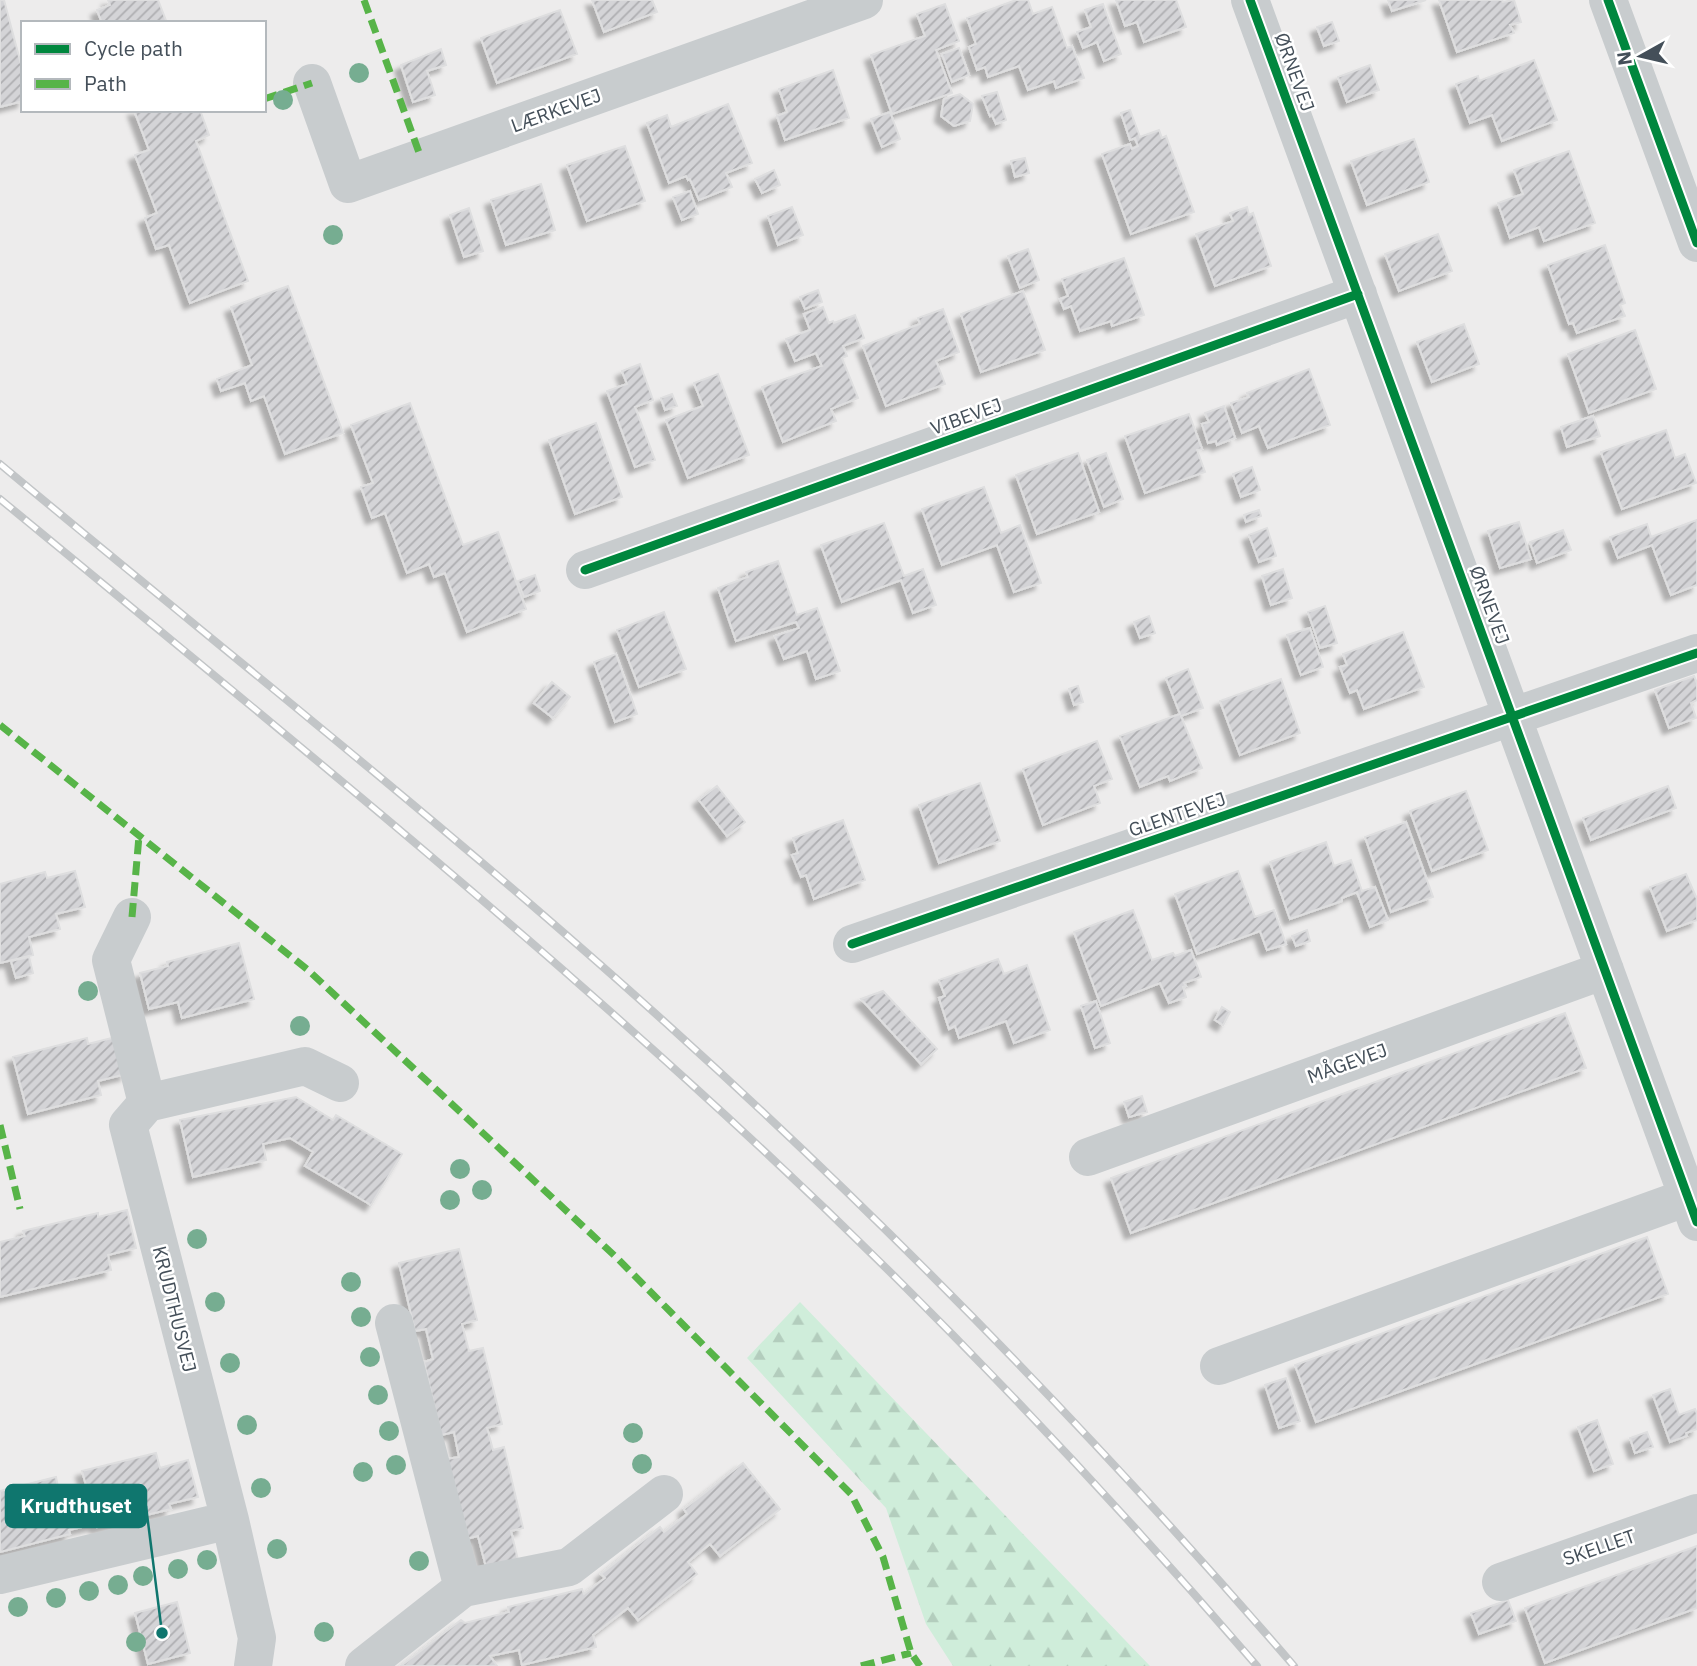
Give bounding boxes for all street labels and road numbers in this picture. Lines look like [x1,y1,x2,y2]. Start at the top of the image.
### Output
street label: ØRNEVEJ [1270,29,1320,115]
street label: LÆRKEVEJ [508,83,604,137]
street label: VIBEVEJ [927,392,1005,440]
street label: ØRNEVEJ [1465,562,1515,648]
street label: GLENTEVEJ [1125,786,1229,842]
street label: MÅGEVEJ [1304,1037,1390,1089]
street label: KRUDTHUSVEJ [148,1243,202,1375]
street label: SKELLET [1560,1523,1639,1571]

